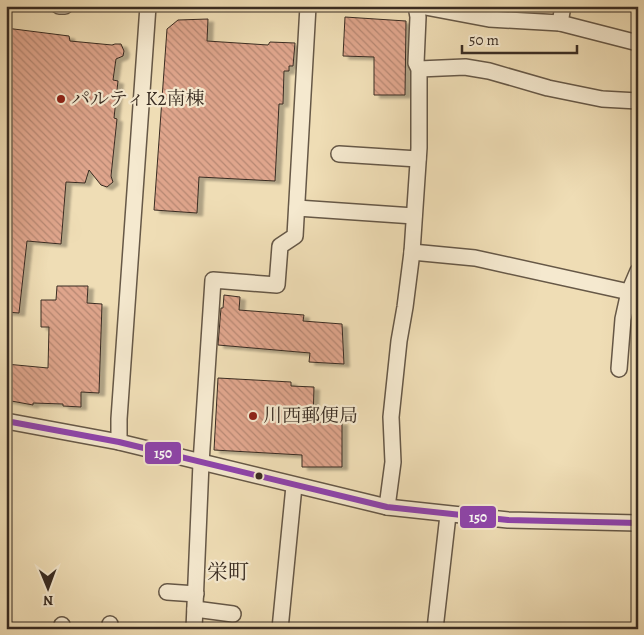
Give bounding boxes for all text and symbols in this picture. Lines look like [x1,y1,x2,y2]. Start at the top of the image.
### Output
scale bar [462,22,576,54]
text: 50 m [469,30,499,50]
place label: パルティK2南棟 [71,86,204,112]
marker: パルティK2南棟 [55,93,67,105]
place label: 川西郵便局 [263,403,358,429]
marker: 川西郵便局 [247,410,259,422]
line badge: 150 [144,441,182,465]
text: 150 [154,444,172,463]
unlabelled marker [254,471,264,481]
line badge: 150 [459,505,497,529]
text: 150 [469,508,487,527]
district label: 栄町 [207,558,249,586]
north arrow [22,562,72,612]
text: N [43,591,53,610]

